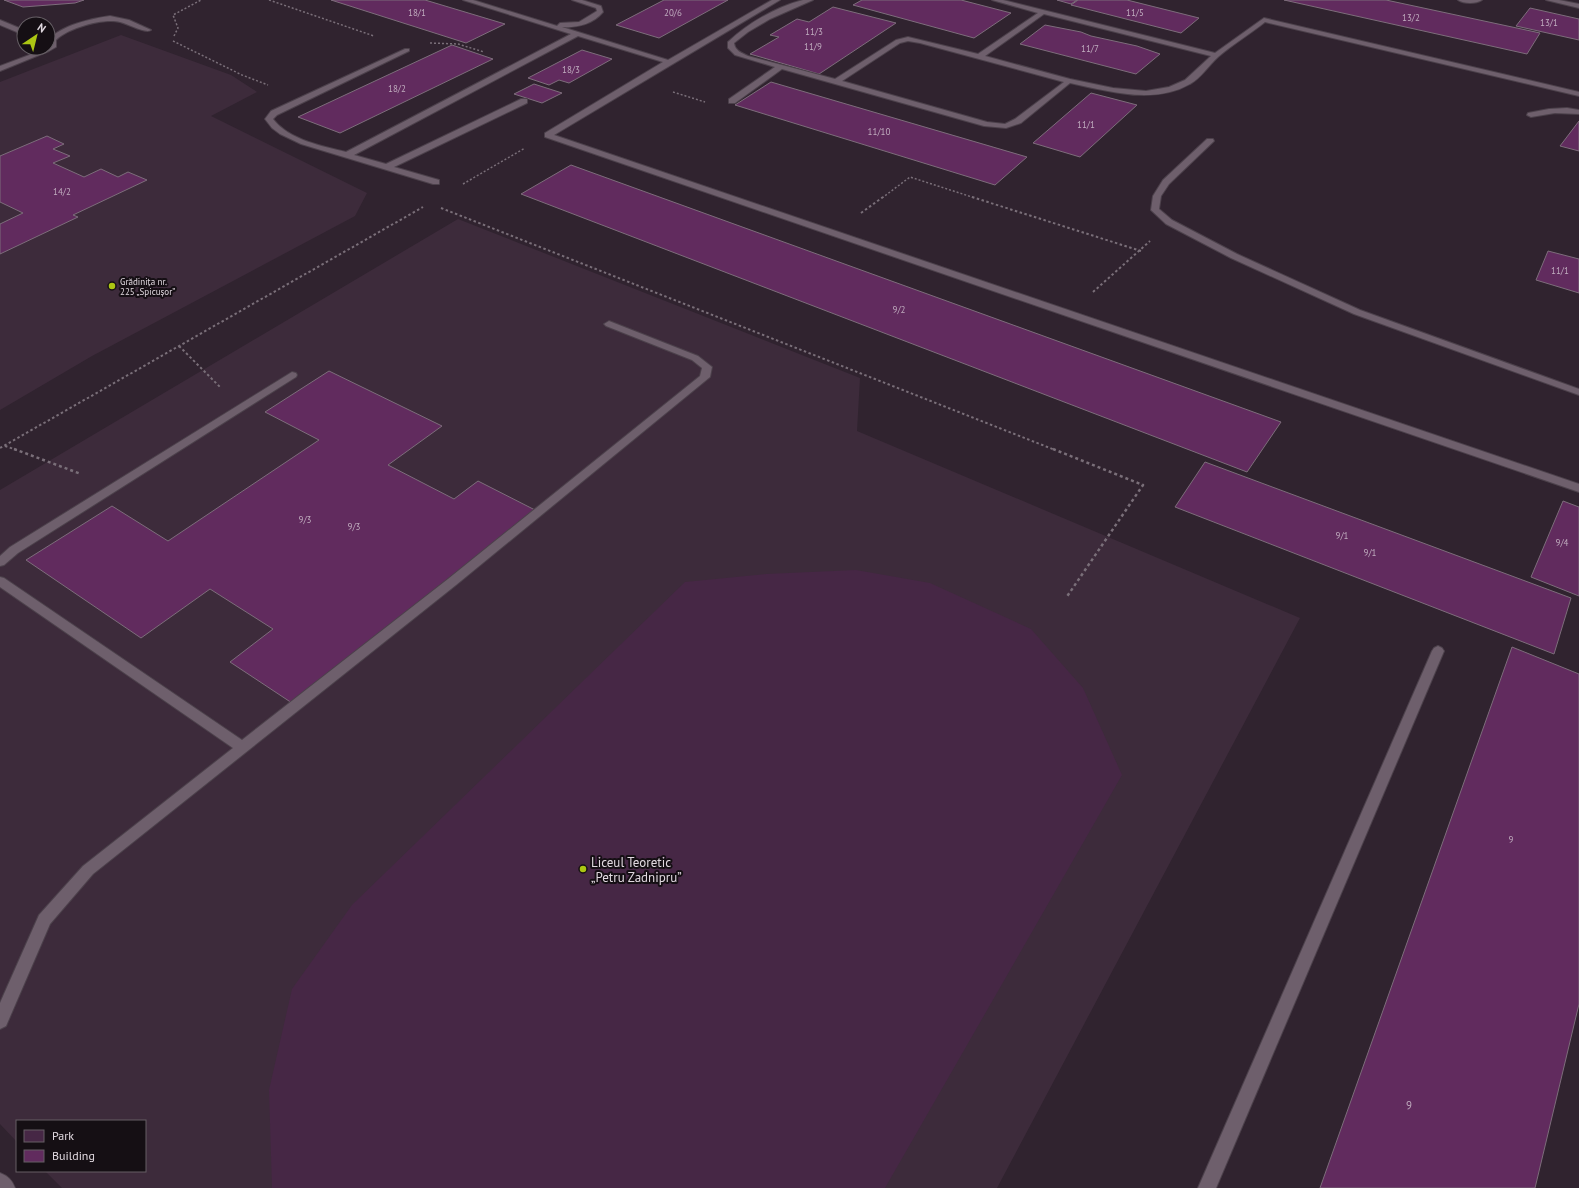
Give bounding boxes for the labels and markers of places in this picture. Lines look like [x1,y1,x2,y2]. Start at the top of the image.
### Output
place label: Grădinița nr. 225 „Spicușor” [120,276,175,297]
marker: Grădinița nr. 225 „Spicușor” [107,281,117,291]
place label: Liceul Teoretic „Petru Zadnipru” [591,854,682,886]
marker: Liceul Teoretic „Petru Zadnipru” [578,864,588,874]

